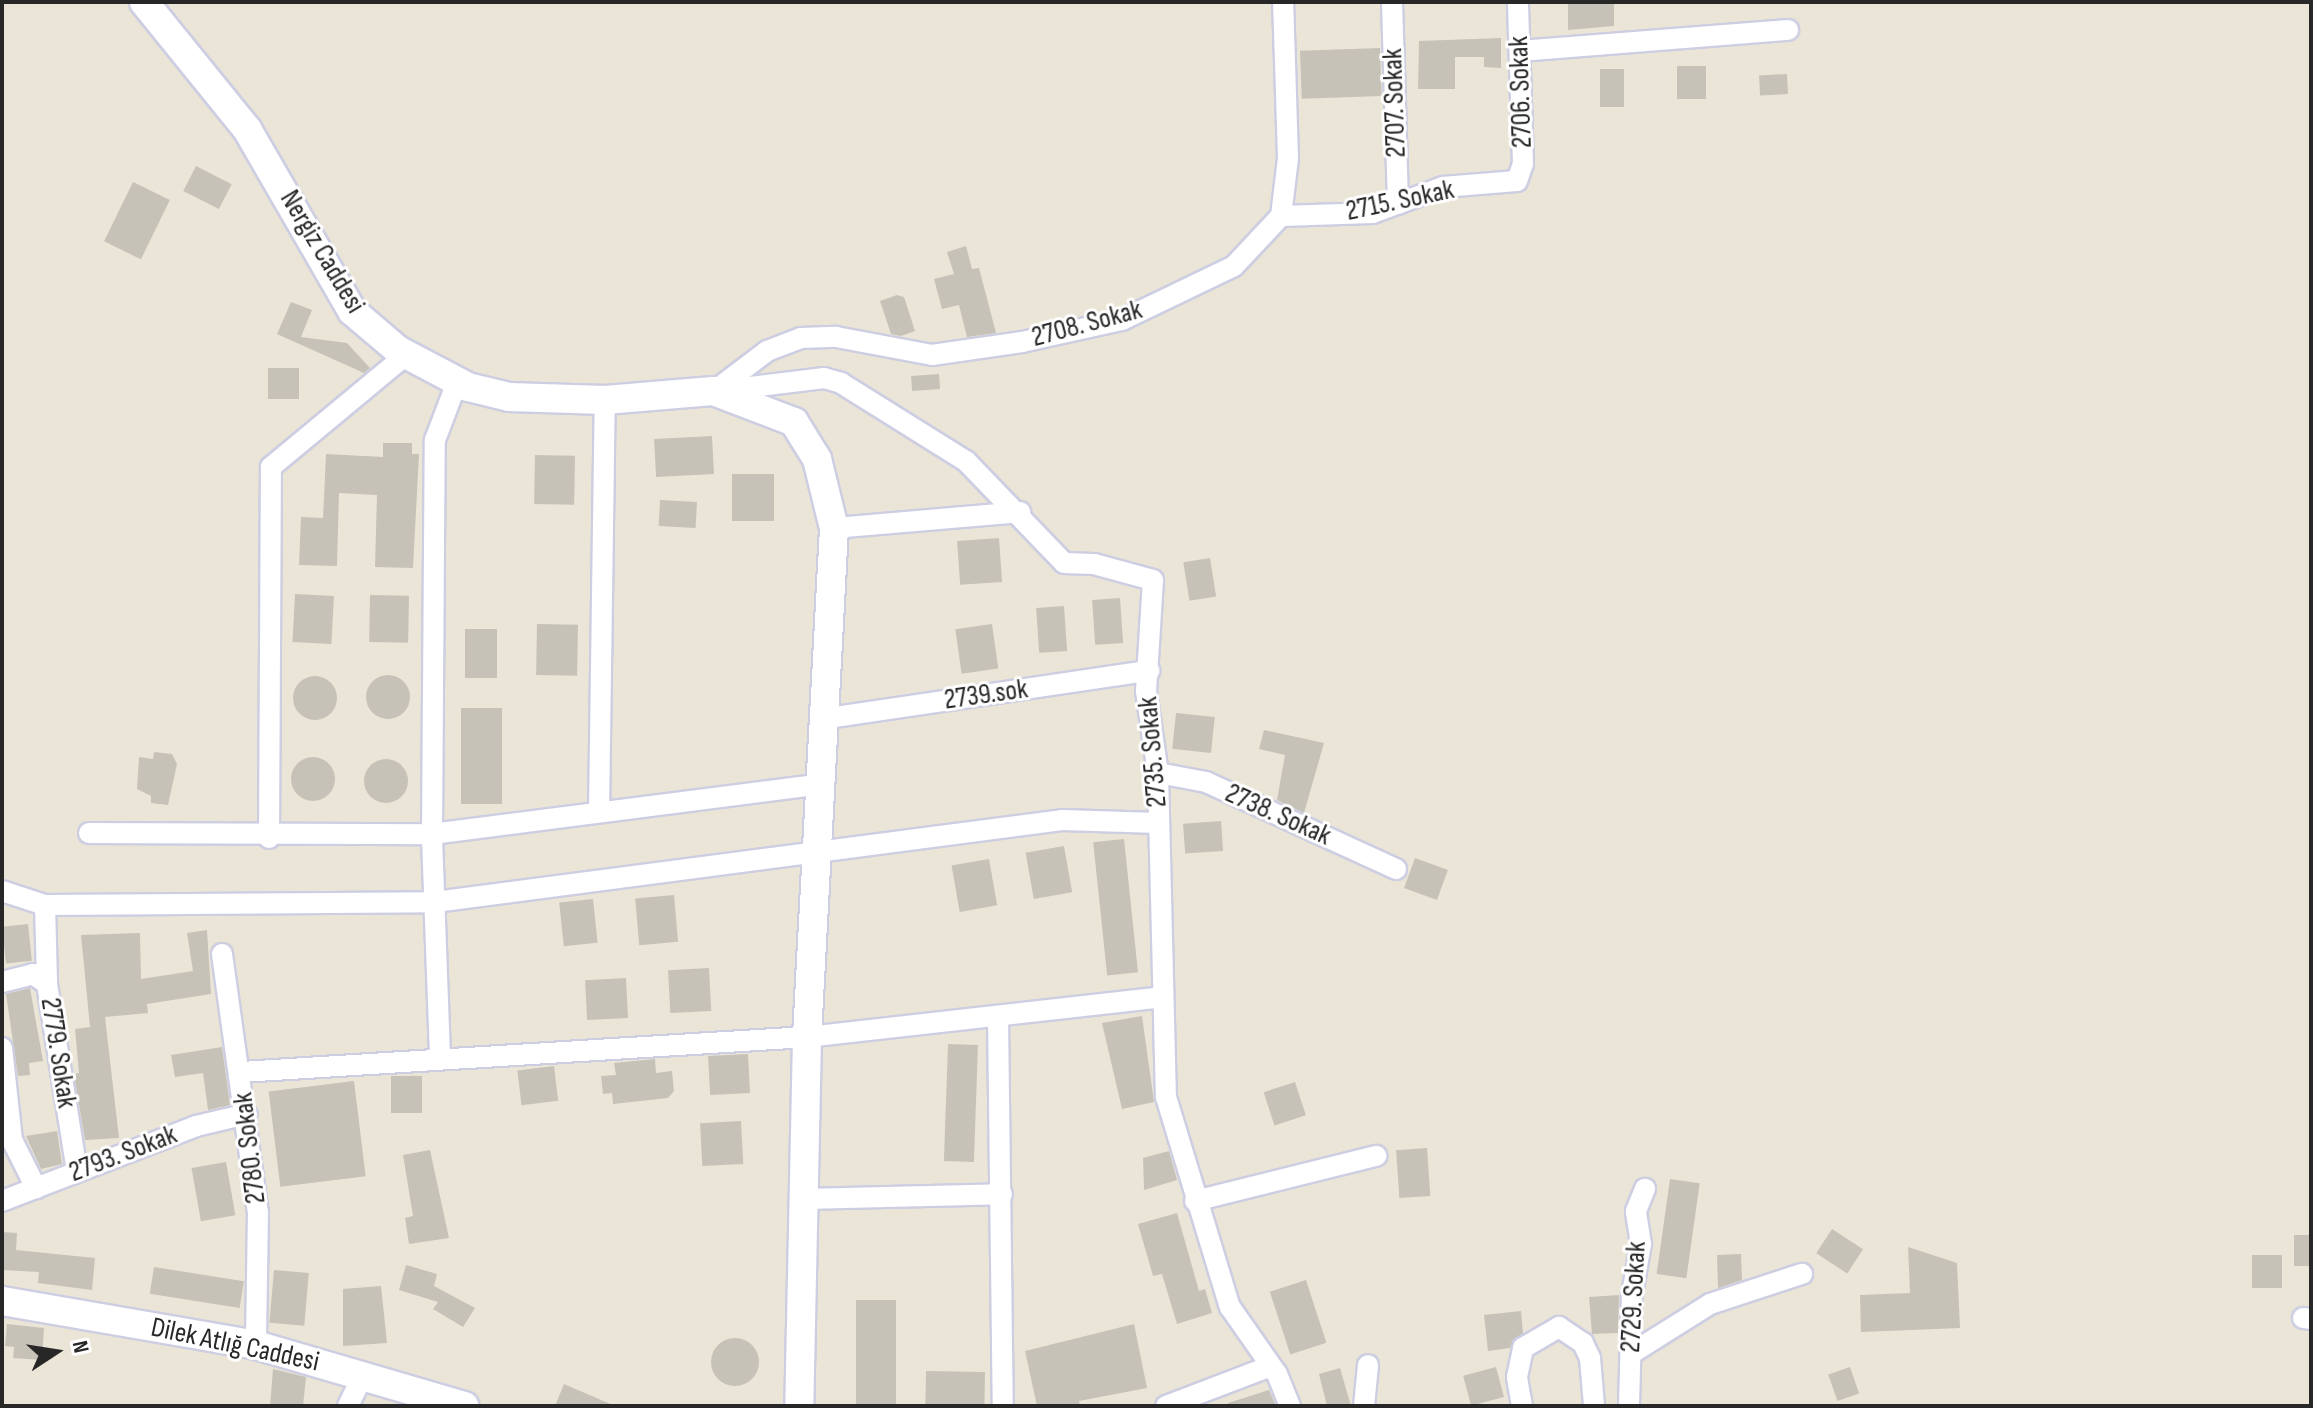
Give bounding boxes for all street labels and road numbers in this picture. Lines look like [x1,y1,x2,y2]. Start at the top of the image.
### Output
street label: 2706. Sokak [1502,35,1540,149]
street label: 2707. Sokak [1376,48,1414,158]
street label: 2715. Sokak [1343,173,1457,229]
street label: Nergiz Caddesi [272,184,372,320]
street label: 2708. Sokak [1028,293,1146,355]
street label: 2739.sok [942,673,1030,717]
street label: 2735. Sokak [1131,695,1175,809]
street label: 2738. Sokak [1220,777,1336,853]
street label: 2779. Sokak [33,995,83,1111]
street label: 2780. Sokak [226,1090,274,1206]
street label: 2793. Sokak [65,1118,181,1190]
street label: 2729. Sokak [1614,1240,1654,1354]
street label: Dilek Atlığ Caddesi [148,1311,322,1379]

